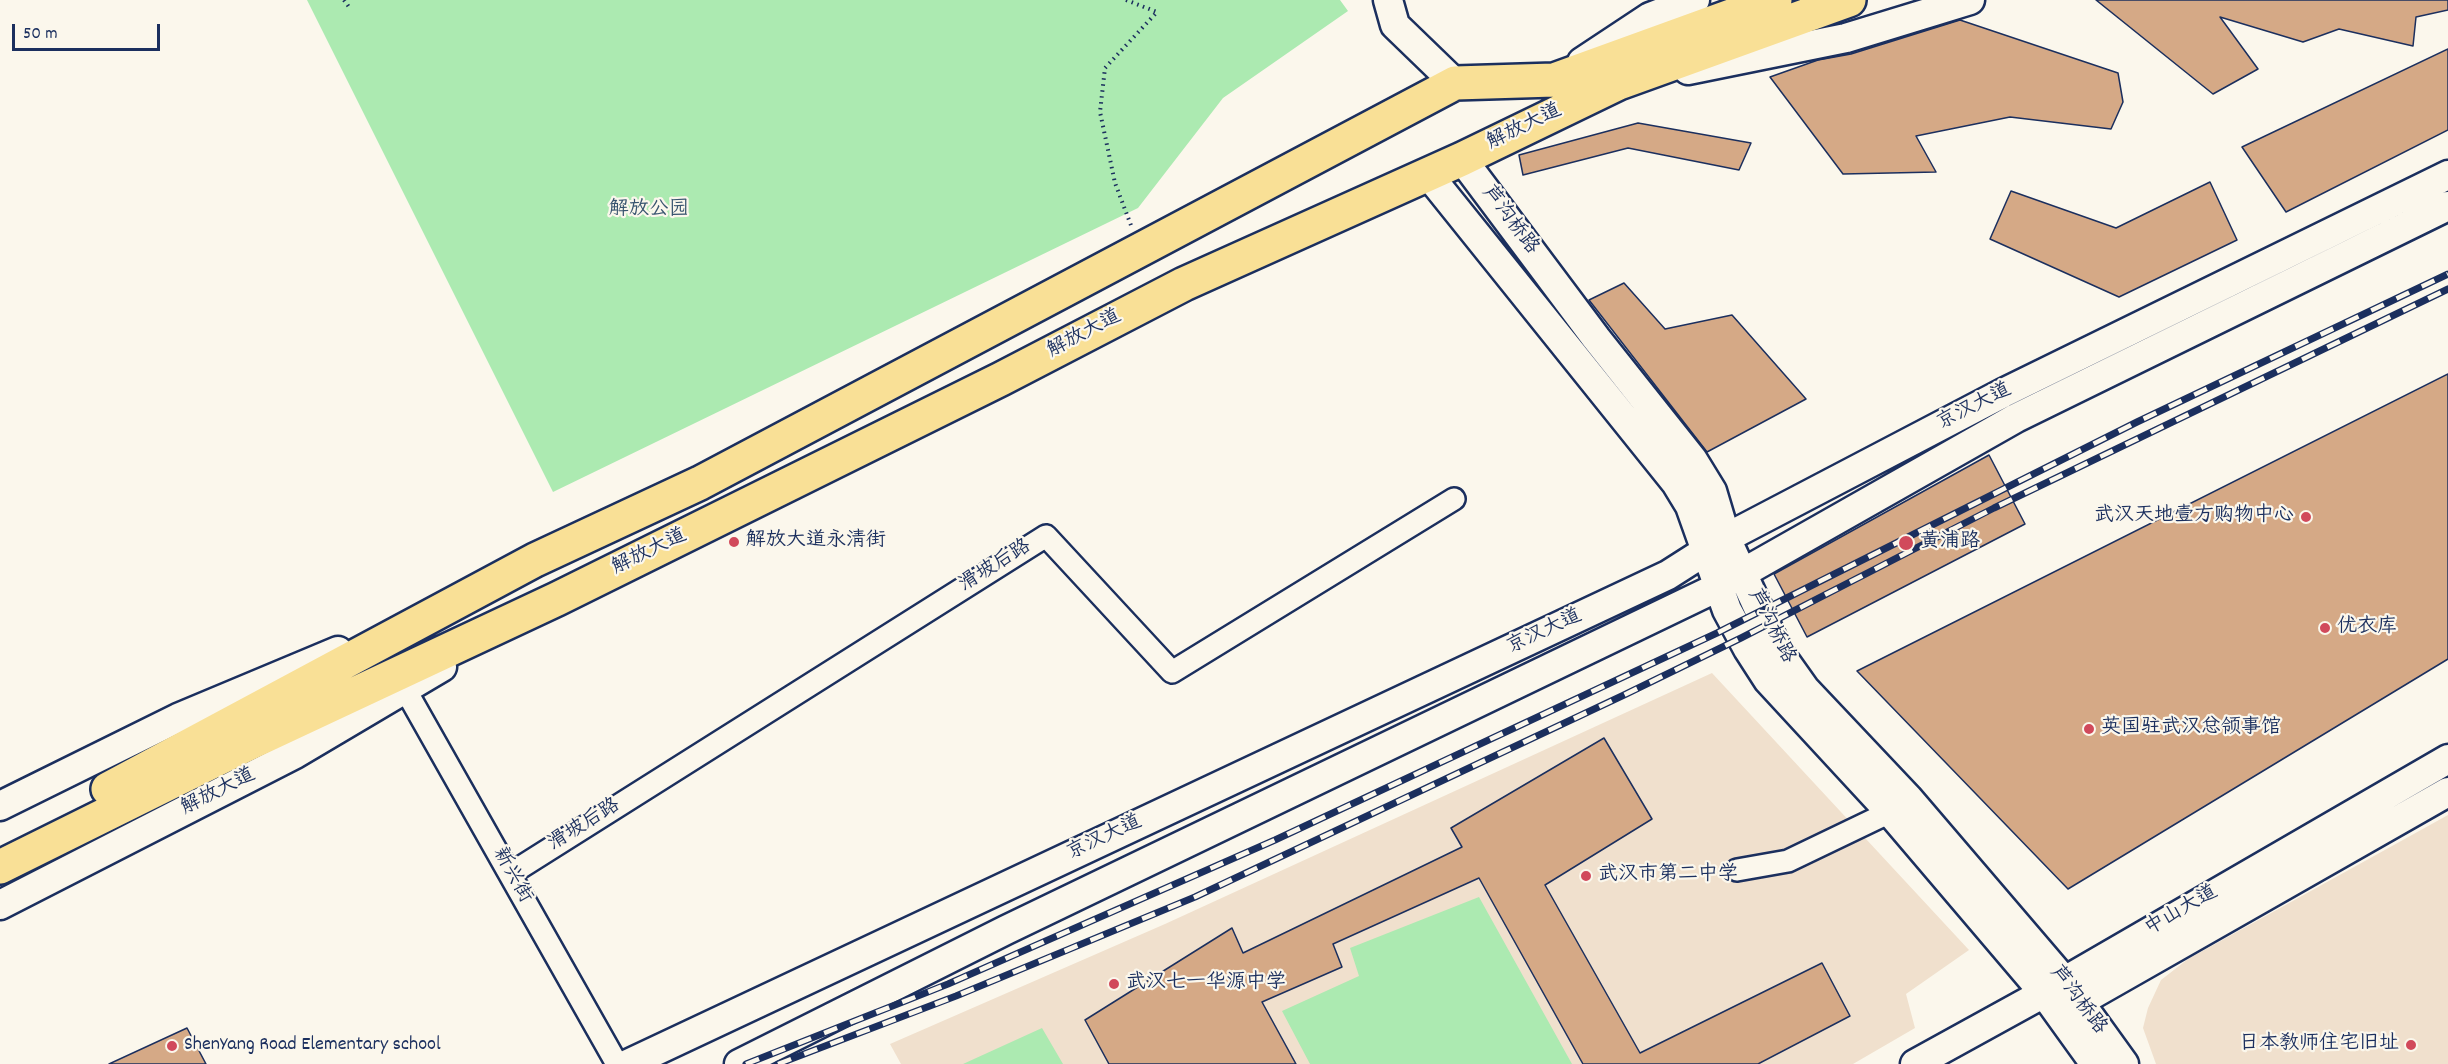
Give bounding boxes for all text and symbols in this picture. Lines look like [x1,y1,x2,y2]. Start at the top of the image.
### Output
scale bar [15,12,164,50]
text: 50 m [23,22,58,47]
street label: 解放大道 [1484,100,1566,156]
street label: 芦沟桥路 [1475,182,1543,260]
park label: 解放公园 [609,199,689,223]
street label: 解放大道 [1044,306,1126,364]
street label: 京汉大道 [1934,379,2016,437]
place label: 武汉天地壹方购物中心 [2094,505,2294,529]
marker: 武汉天地壹方购物中心 [2299,510,2313,524]
street label: 解放大道 [609,525,691,581]
place label: 解放大道永清街 [746,530,886,554]
place label: 黄浦路 [1920,531,1980,555]
marker: 黄浦路 [1897,534,1915,552]
marker: 解放大道永清街 [727,535,741,549]
street label: 滑坡后路 [956,536,1036,598]
street label: 芦沟桥路 [1741,586,1799,668]
street label: 京汉大道 [1504,605,1586,661]
place label: 优衣库 [2337,616,2397,640]
marker: 优衣库 [2318,621,2332,635]
place label: 英国驻武汉总领事馆 [2101,717,2281,741]
marker: 英国驻武汉总领事馆 [2082,722,2096,736]
street label: 解放大道 [178,764,260,822]
street label: 滑坡后路 [545,795,625,857]
street label: 京汉大道 [1064,811,1146,867]
street label: 新兴街 [486,844,536,908]
place label: 武汉市第二中学 [1598,864,1738,888]
marker: 武汉市第二中学 [1579,869,1593,883]
street label: 中山大道 [2141,882,2223,942]
street label: 芦沟桥路 [2043,962,2111,1040]
place label: 武汉七一华源中学 [1126,972,1286,996]
marker: 武汉七一华源中学 [1107,977,1121,991]
place label: 日本教师住宅旧址 [2239,1033,2399,1057]
place label: ShenYang Road Elementary school [184,1034,441,1058]
marker: 日本教师住宅旧址 [2404,1038,2418,1052]
marker: ShenYang Road Elementary school [165,1039,179,1053]

